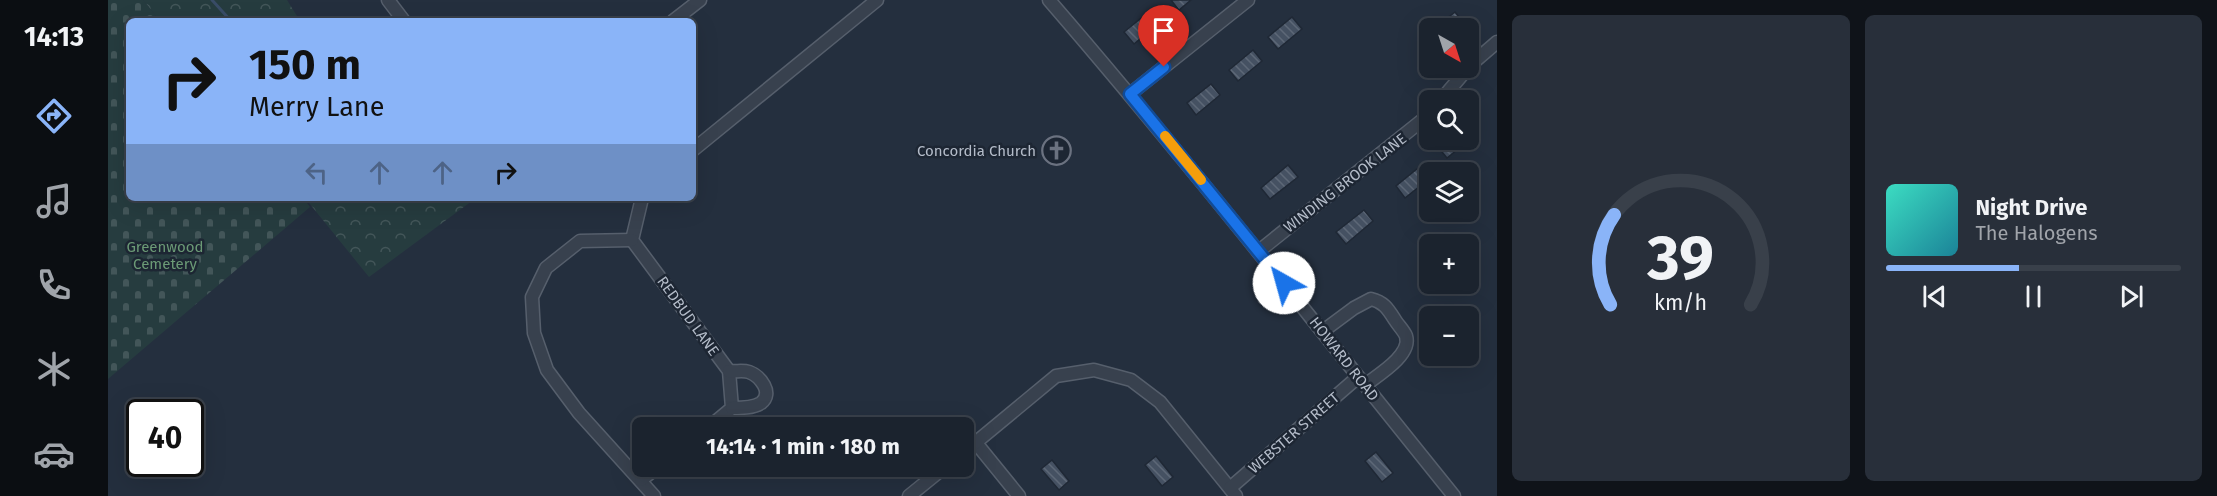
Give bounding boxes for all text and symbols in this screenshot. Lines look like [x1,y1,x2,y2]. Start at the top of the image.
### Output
pin [1138,5,1189,67]
icon: arrive [1147,14,1180,47]
north arrow [1419,18,1479,78]
map controls [1419,18,1479,366]
text: 14:13 [24,21,84,53]
text: 150 m [249,40,361,90]
icon: right [150,42,228,120]
button: search [1419,90,1479,150]
text: Merry Lane [249,91,384,123]
icon: directions [33,95,75,137]
street label: WINDING BROOK LANE [1280,129,1410,237]
church icon: Concordia Church [1041,135,1073,167]
place label: Concordia Church [917,142,1036,160]
icon: left [300,156,333,189]
icon: ahead [363,156,396,189]
icon: ahead [426,156,459,189]
icon: right [489,156,522,189]
button: layers [1419,162,1479,222]
icon: music [33,180,75,222]
text: Night Drive [1976,194,2087,221]
text: 39 [1646,221,1714,296]
text: The Halogens [1976,221,2098,245]
button: + [1419,234,1479,294]
park label: Greenwood Cemetery [126,238,204,273]
position arrow [1252,251,1316,315]
icon: phone [33,264,75,306]
street label: REDBUD LANE [653,273,723,359]
icon: previous [1918,280,1951,313]
icon: pause [2017,280,2050,313]
icon: next [2115,280,2148,313]
text: km/h [1654,290,1707,316]
button: − [1419,306,1479,366]
street label: HOWARD ROAD [1306,313,1382,405]
icon: climate [33,348,75,390]
street label: WEBSTER STREET [1245,389,1343,477]
speed limit sign: 40 [126,399,204,477]
icon: car [33,433,75,475]
text: 14:14 · 1 min · 180 m [706,433,900,460]

